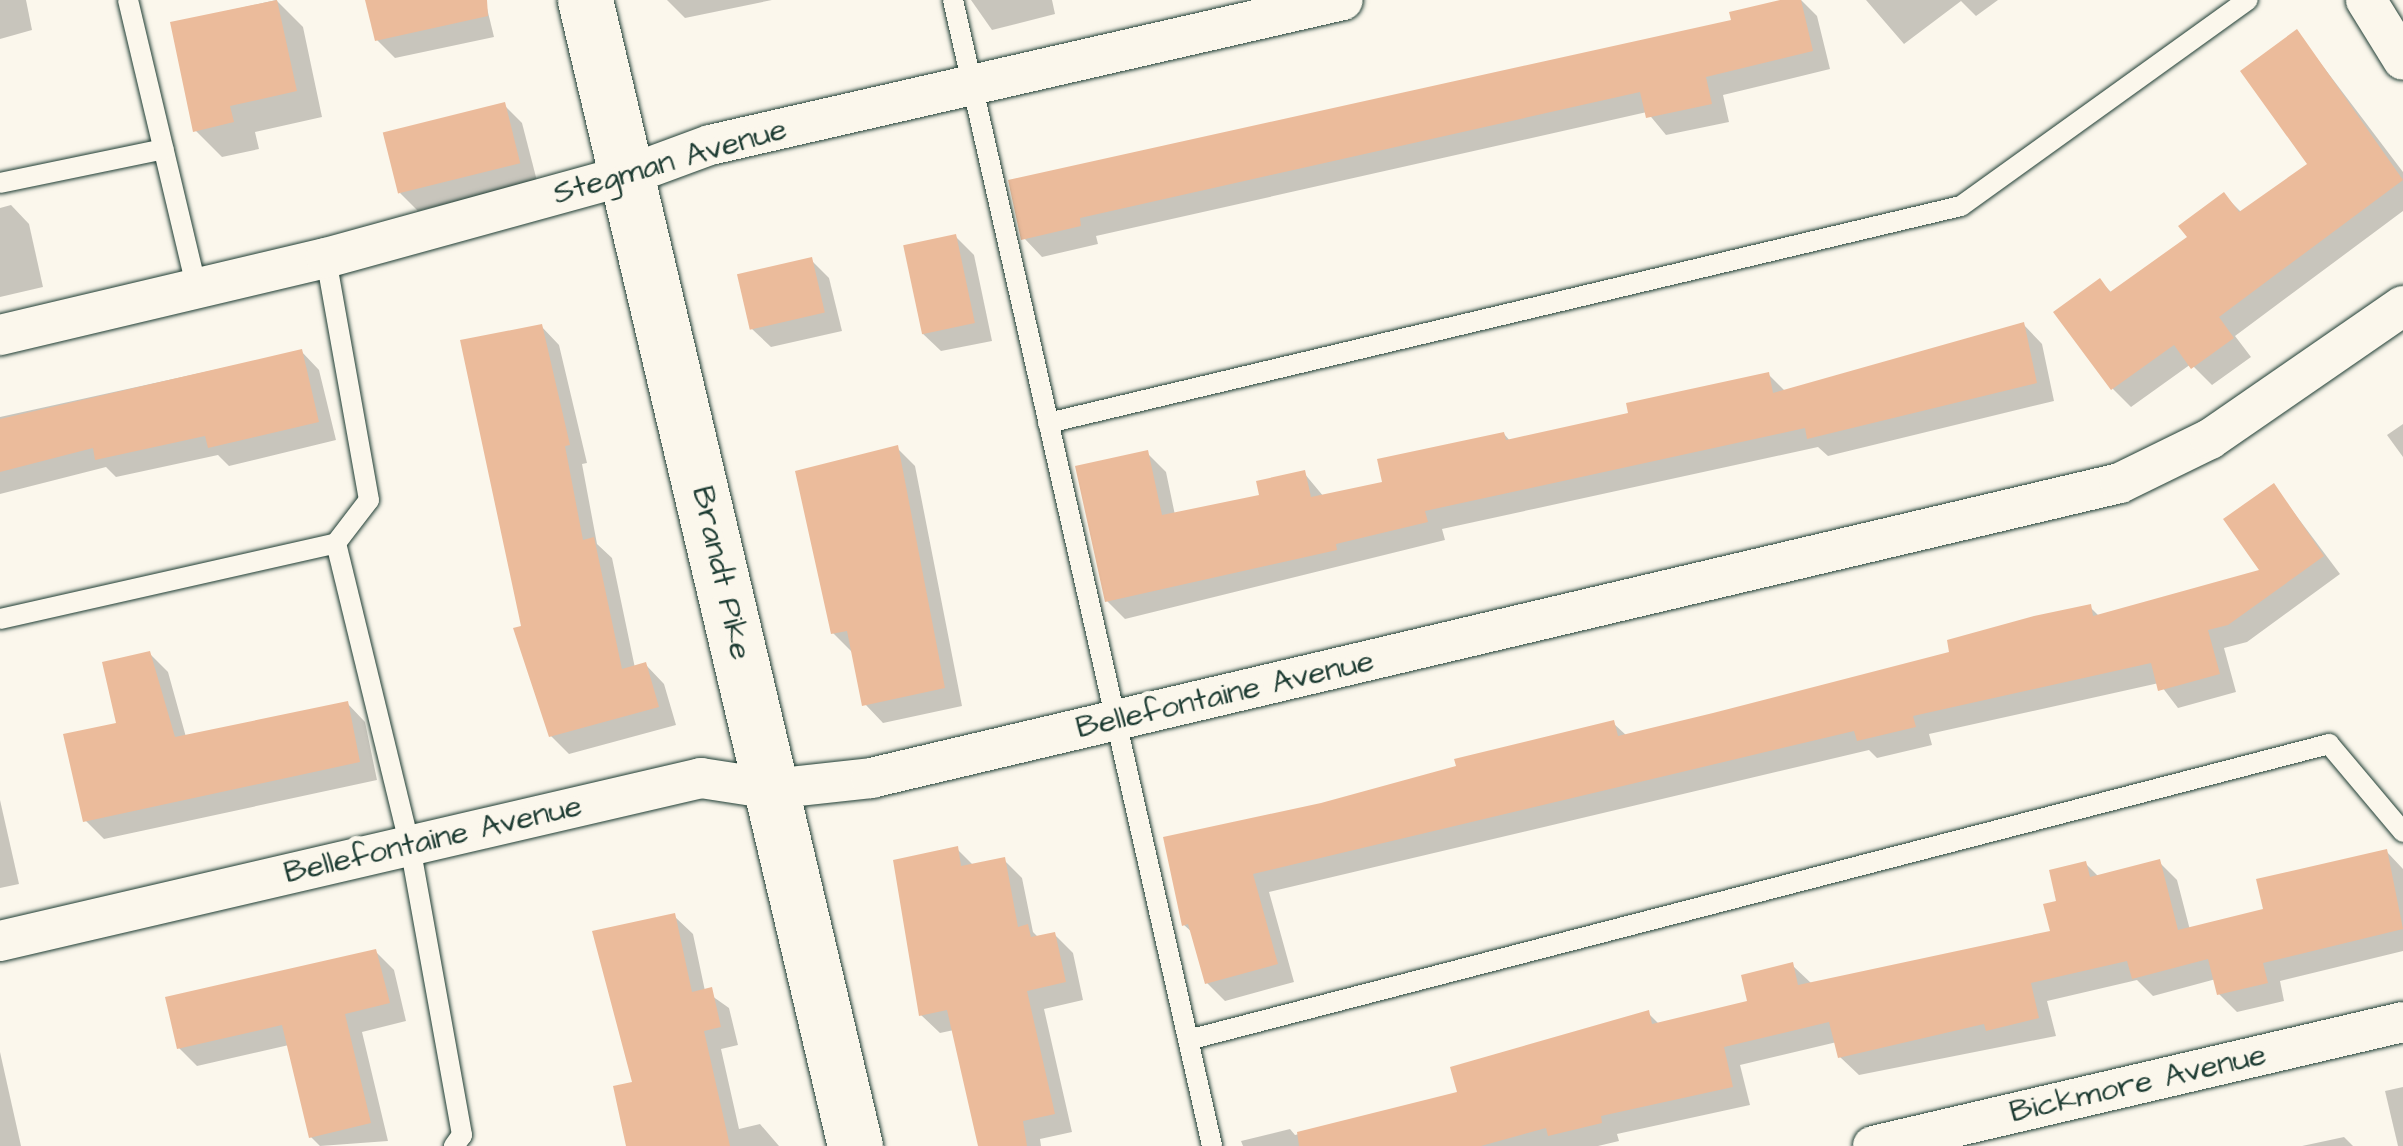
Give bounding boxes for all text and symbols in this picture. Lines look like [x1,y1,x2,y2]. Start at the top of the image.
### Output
street label: Stegman Avenue [549,110,791,214]
street label: Brandt Pike [682,482,760,664]
street label: Bellefontaine Avenue [1072,642,1378,748]
street label: Bellefontaine Avenue [280,787,586,893]
street label: Bickmore Avenue [2006,1036,2270,1132]

